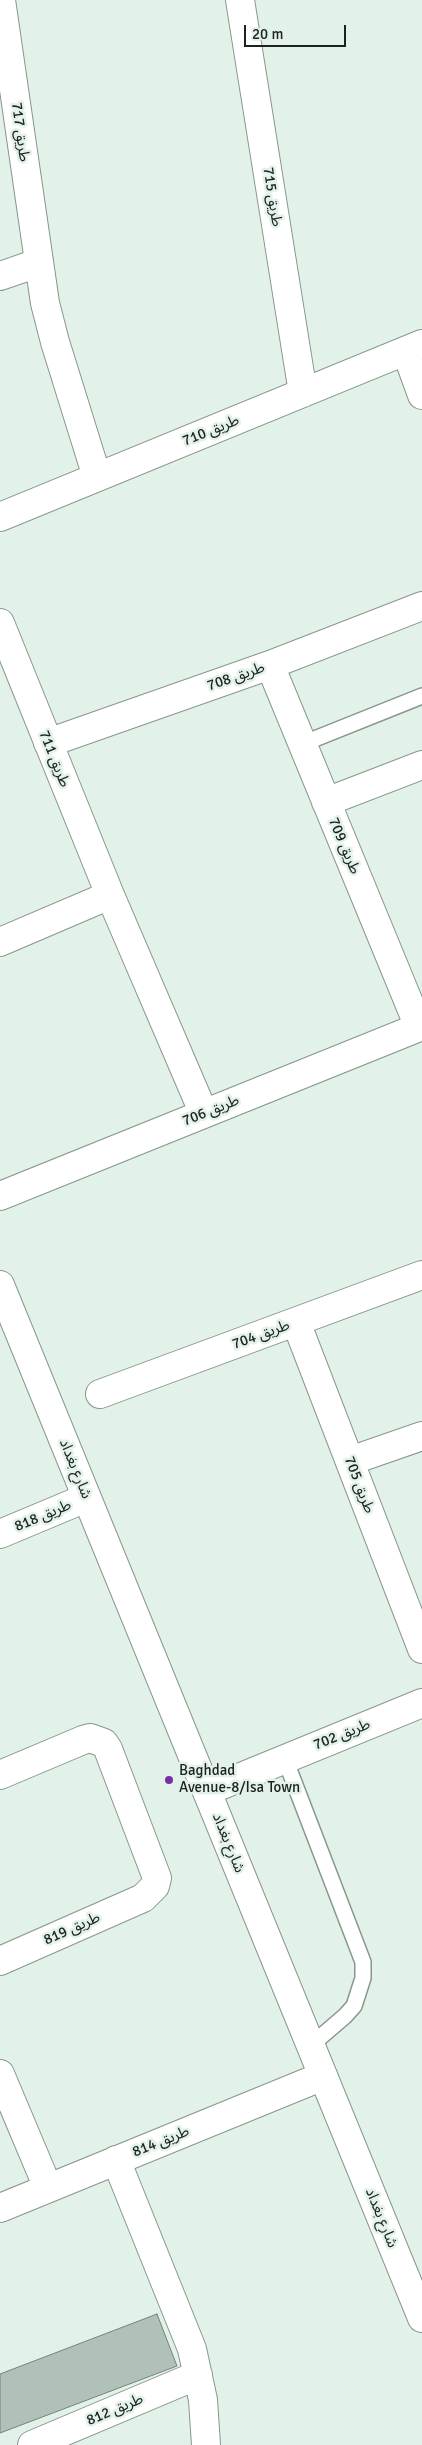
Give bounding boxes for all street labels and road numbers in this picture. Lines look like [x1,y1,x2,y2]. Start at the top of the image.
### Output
street label: طريق 717 [7,101,33,163]
street label: طريق 715 [258,166,286,228]
street label: طريق 710 [180,411,242,451]
street label: طريق 708 [205,659,267,695]
street label: طريق 711 [34,728,74,790]
street label: طريق 709 [324,815,364,877]
street label: طريق 706 [180,1091,242,1131]
street label: طريق 704 [230,1316,292,1354]
street label: شارع بغداد [55,1436,95,1502]
street label: طريق 705 [340,1454,378,1516]
street label: طريق 818 [12,1496,74,1536]
street label: طريق 702 [311,1715,373,1755]
street label: شارع بغداد [208,1810,248,1876]
street label: طريق 819 [41,1909,103,1949]
street label: طريق 814 [130,2122,192,2162]
street label: شارع بغداد [361,2185,401,2251]
street label: طريق 812 [84,2390,146,2430]

